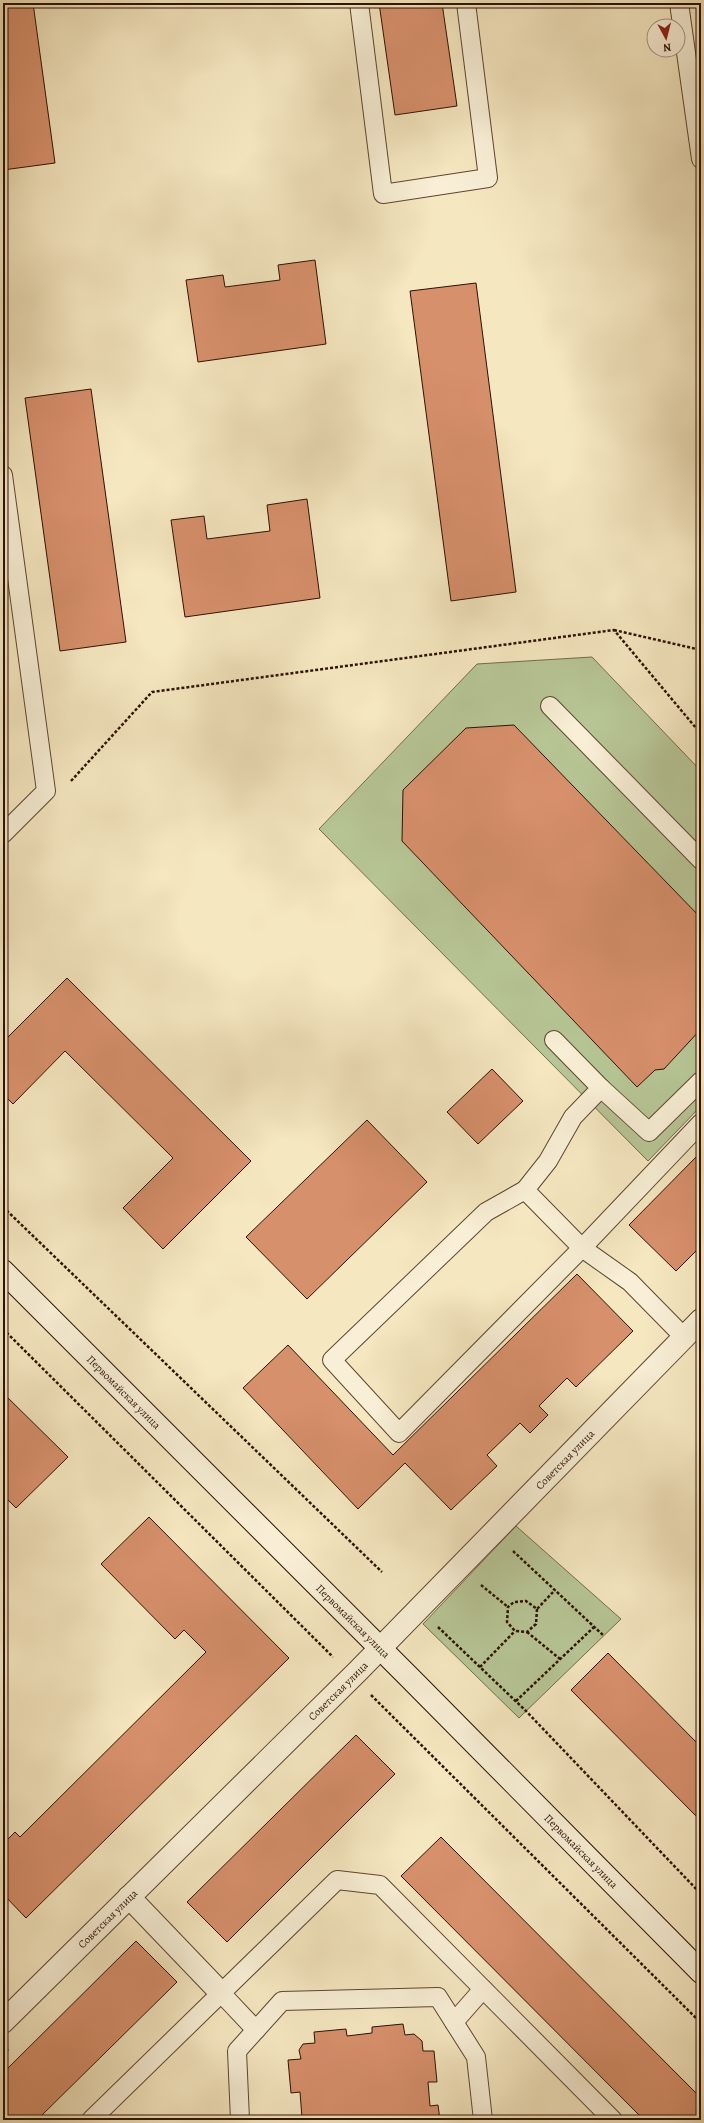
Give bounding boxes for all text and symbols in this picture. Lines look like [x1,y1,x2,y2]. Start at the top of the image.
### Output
north arrow [646,18,686,58]
text: N [662,39,672,55]
street label: Первомайская улица [83,1352,165,1433]
street label: Советская улица [532,1426,598,1493]
street label: Первомайская улица [312,1581,394,1662]
street label: Советская улица [305,1658,372,1724]
street label: Первомайская улица [541,1811,622,1893]
street label: Советская улица [75,1885,142,1952]

